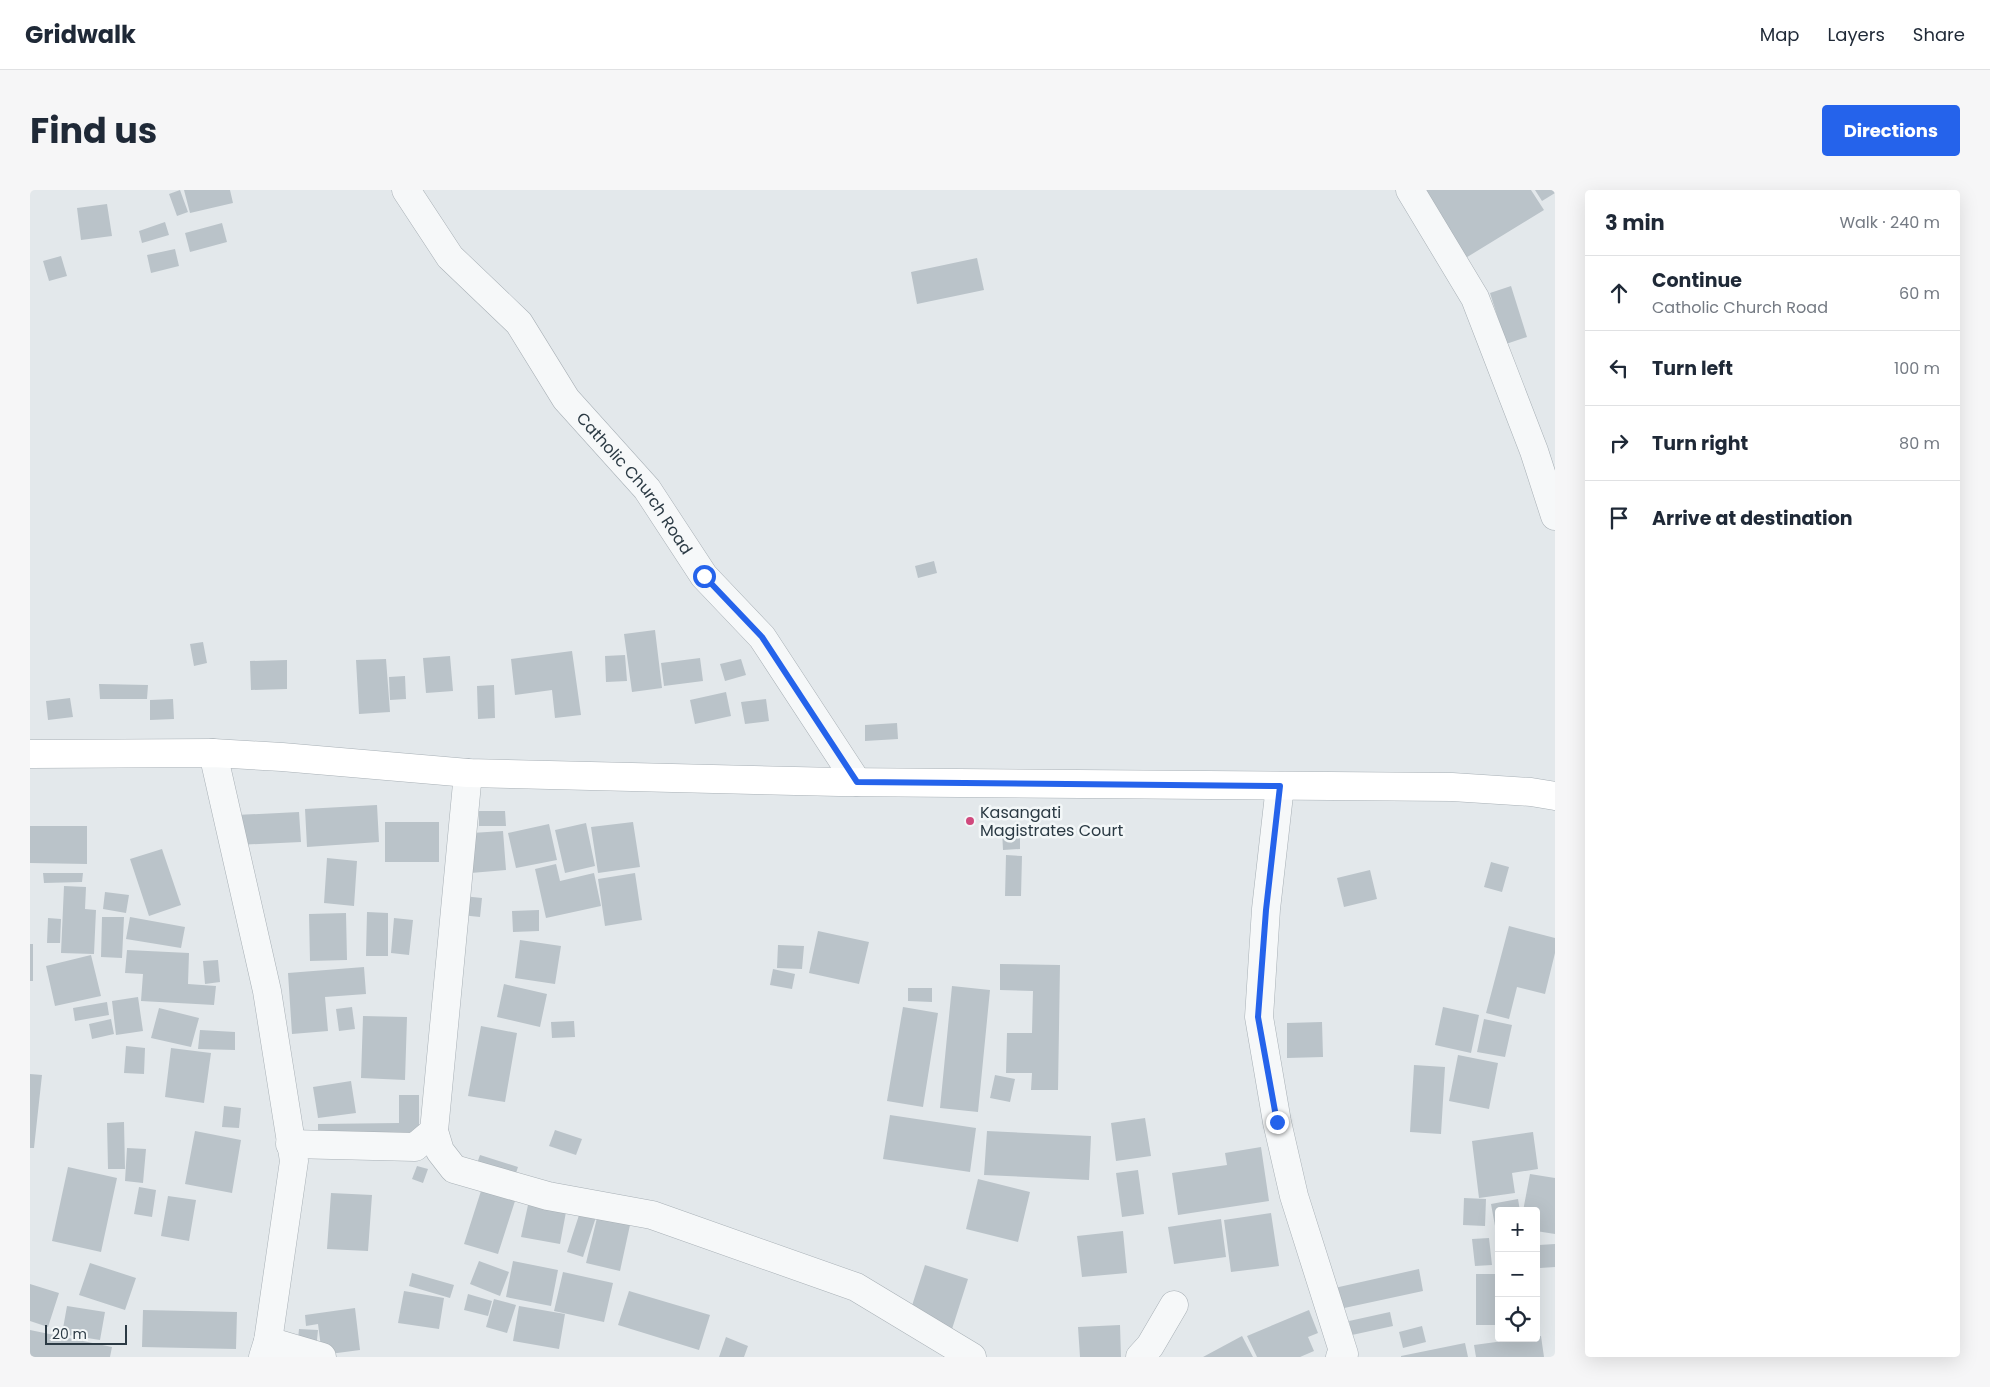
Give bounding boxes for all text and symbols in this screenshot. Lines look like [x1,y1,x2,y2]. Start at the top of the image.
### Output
text: Gridwalk [25,18,136,51]
text: Map [1760,22,1800,47]
text: Layers [1828,22,1885,47]
text: Share [1913,22,1965,47]
button: Directions [1822,105,1960,156]
text: Find us [30,106,157,155]
text: 3 min [1605,208,1665,237]
text: Walk · 240 m [1839,211,1940,234]
text: Continue [1652,267,1742,294]
icon: ahead [1605,279,1633,307]
text: 60 m [1899,282,1940,305]
text: Catholic Church Road [1652,296,1828,319]
icon: left [1605,354,1633,382]
text: Turn left [1652,355,1733,382]
text: 100 m [1894,357,1940,380]
street label: Catholic Church Road [571,407,698,559]
icon: right [1605,429,1633,457]
text: Turn right [1652,430,1748,457]
text: 80 m [1899,432,1940,455]
icon: arrive [1605,504,1633,532]
text: Arrive at destination [1652,505,1853,532]
route start [693,565,716,588]
place label: Kasangati Magistrates Court [980,801,1123,842]
marker: Kasangati Magistrates Court [964,815,976,827]
route end [1266,1111,1289,1134]
map controls [1495,1207,1540,1342]
button: + [1495,1207,1540,1252]
button: − [1495,1252,1540,1297]
button: locate [1495,1297,1540,1342]
scale bar [45,1322,128,1345]
text: 20 m [52,1324,87,1344]

